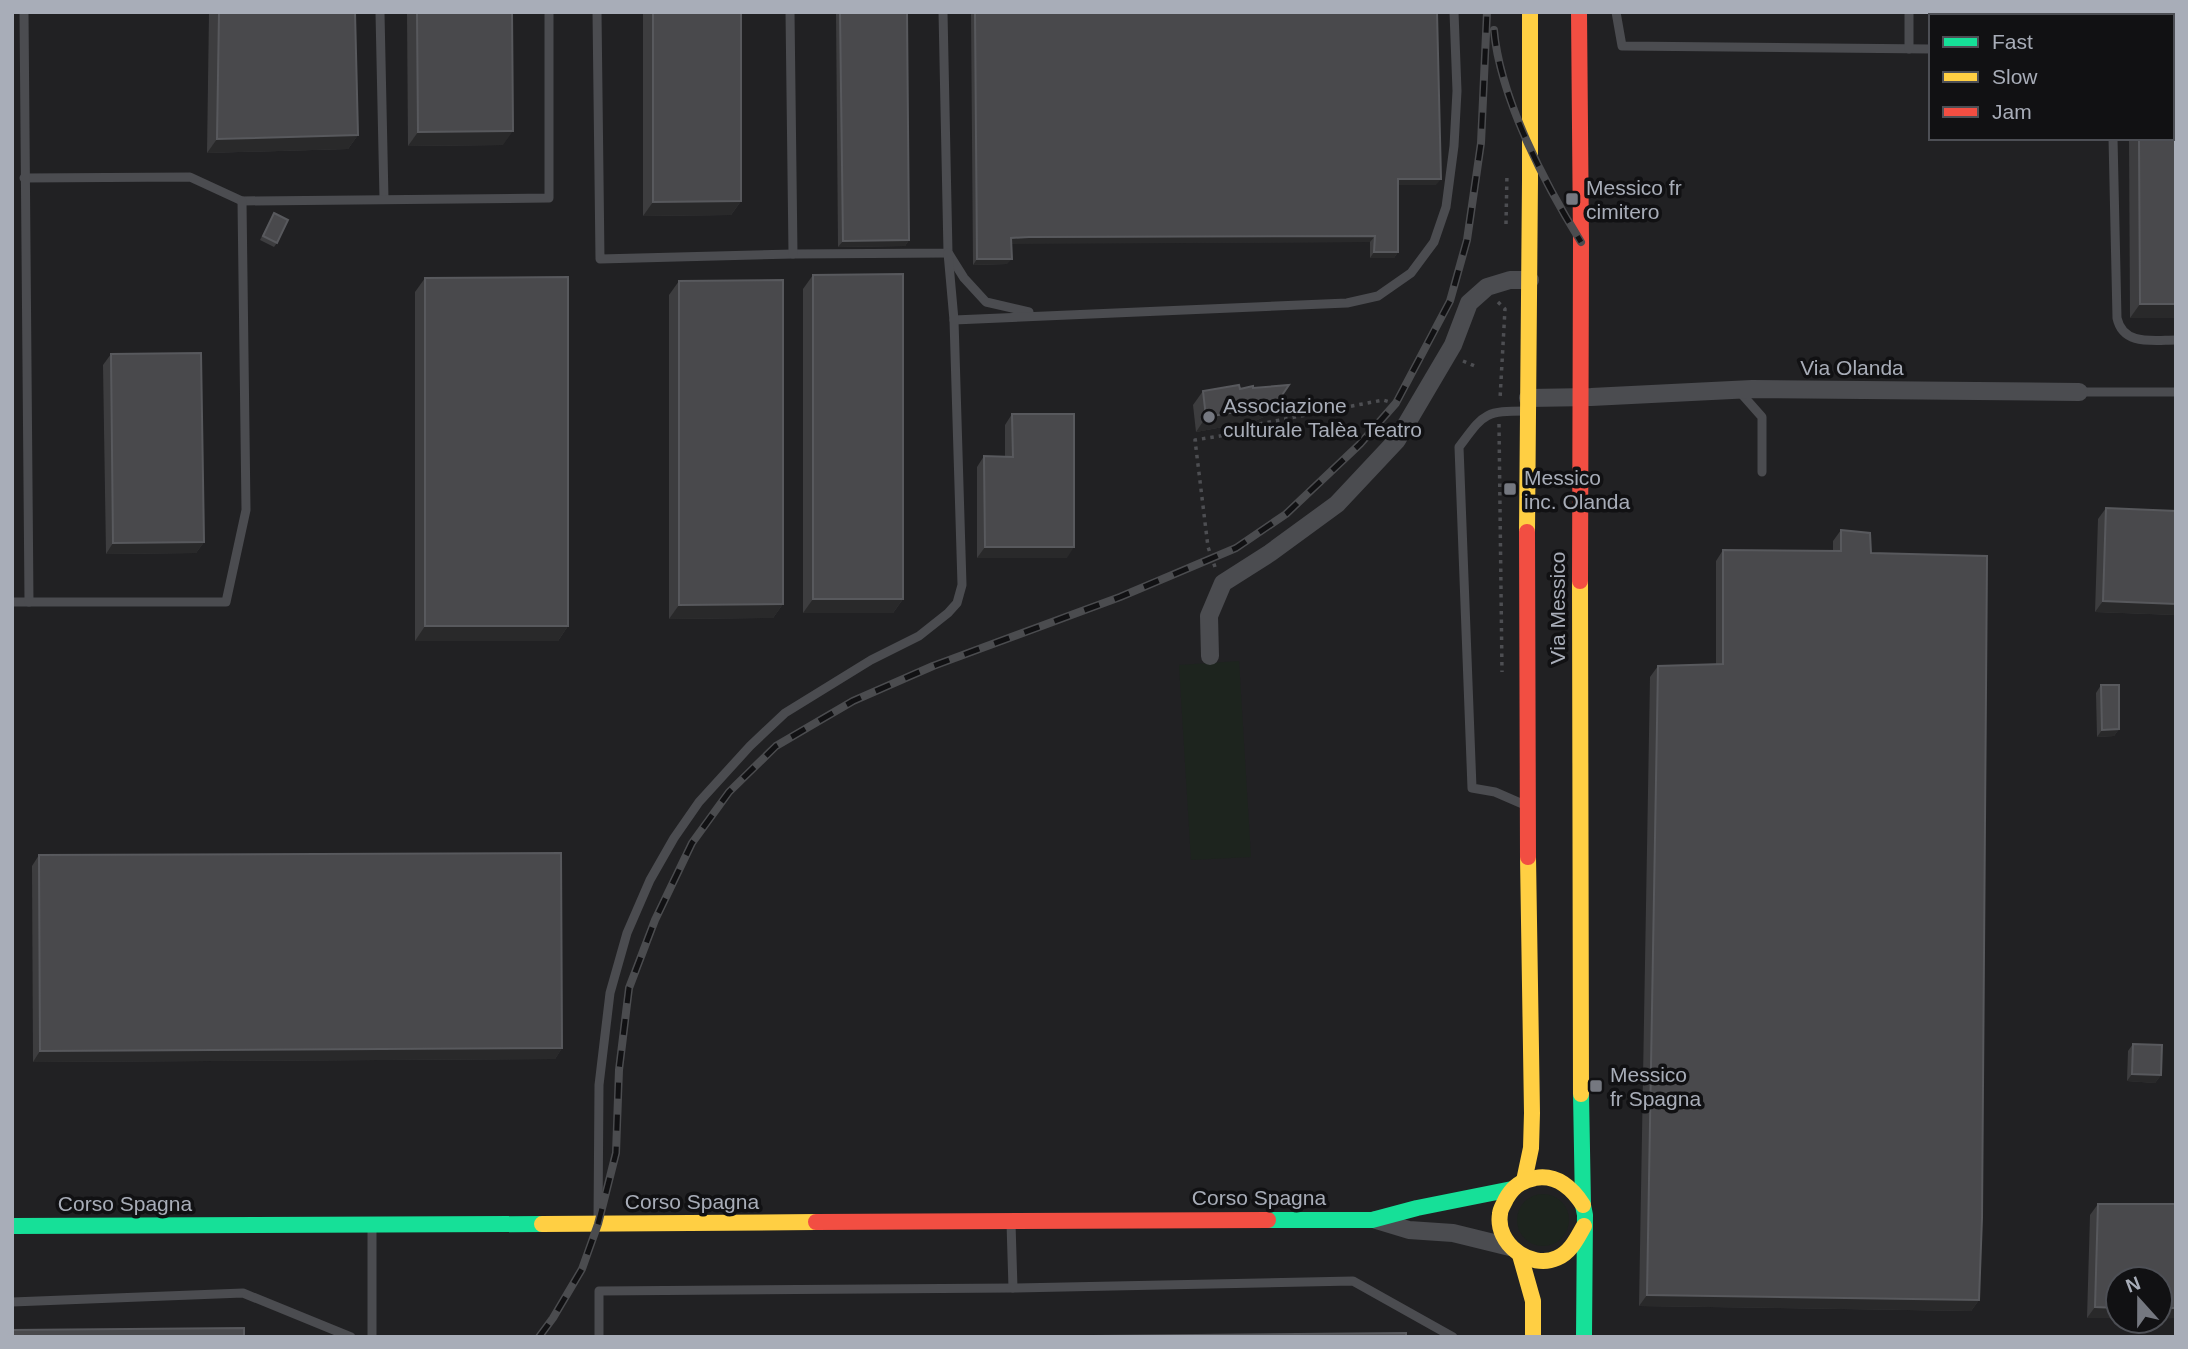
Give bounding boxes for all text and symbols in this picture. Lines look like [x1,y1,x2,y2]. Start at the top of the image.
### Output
legend [1929,14,2174,140]
text: Fast [1992,30,2033,53]
text: Slow [1992,65,2038,88]
text: Jam [1992,100,2032,123]
place label: Messico fr cimitero [1586,176,1682,223]
marker: Messico fr cimitero [1564,191,1580,207]
street label: Via Olanda [1800,356,1904,379]
place label: Associazione culturale Talèa Teatro [1223,394,1422,441]
marker: Associazione culturale Talèa Teatro [1201,409,1217,425]
place label: Messico inc. Olanda [1524,466,1631,513]
marker: Messico inc. Olanda [1502,481,1518,497]
street label: Via Messico [1546,552,1569,664]
place label: Messico fr Spagna [1610,1063,1701,1110]
marker: Messico fr Spagna [1588,1078,1604,1094]
street label: Corso Spagna [1192,1186,1326,1209]
street label: Corso Spagna [625,1190,759,1213]
street label: Corso Spagna [58,1192,192,1215]
north arrow [2104,1265,2174,1335]
text: N [2123,1272,2143,1297]

